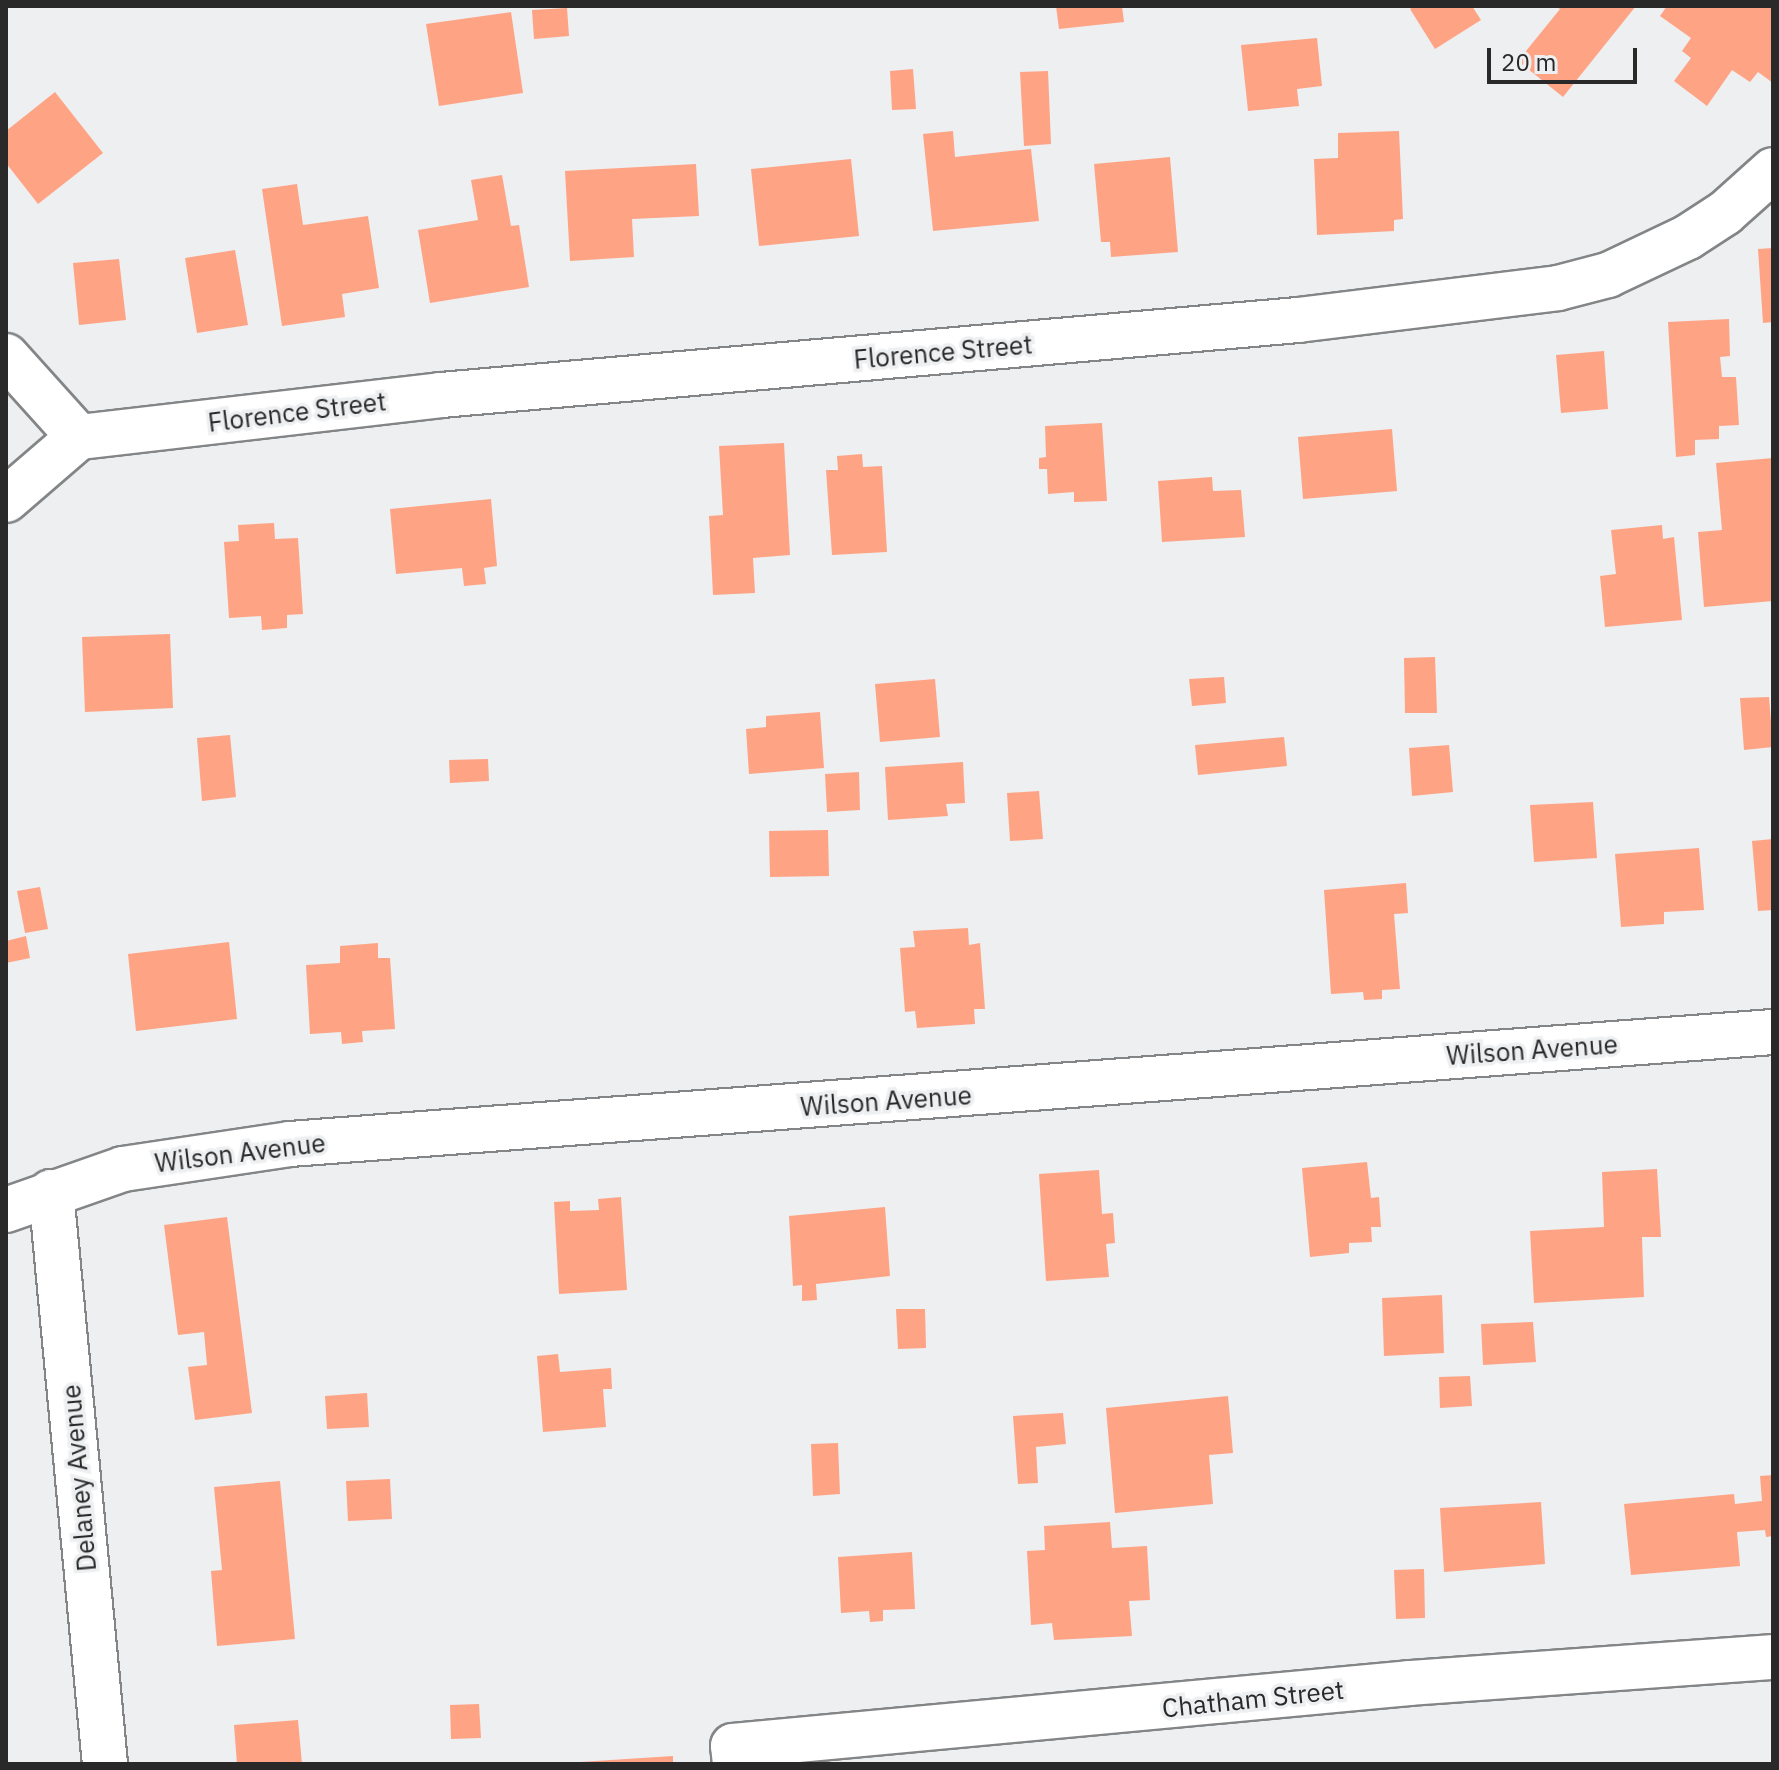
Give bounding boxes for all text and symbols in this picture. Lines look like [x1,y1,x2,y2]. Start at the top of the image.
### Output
scale bar [1491,32,1641,82]
text: 20 m [1501,46,1556,78]
street label: Florence Street [852,329,1034,375]
street label: Florence Street [206,386,388,438]
street label: Wilson Avenue [1445,1028,1619,1072]
street label: Wilson Avenue [799,1079,973,1123]
street label: Wilson Avenue [153,1127,327,1179]
street label: Delaney Avenue [55,1383,103,1573]
street label: Chatham Street [1161,1674,1345,1724]

